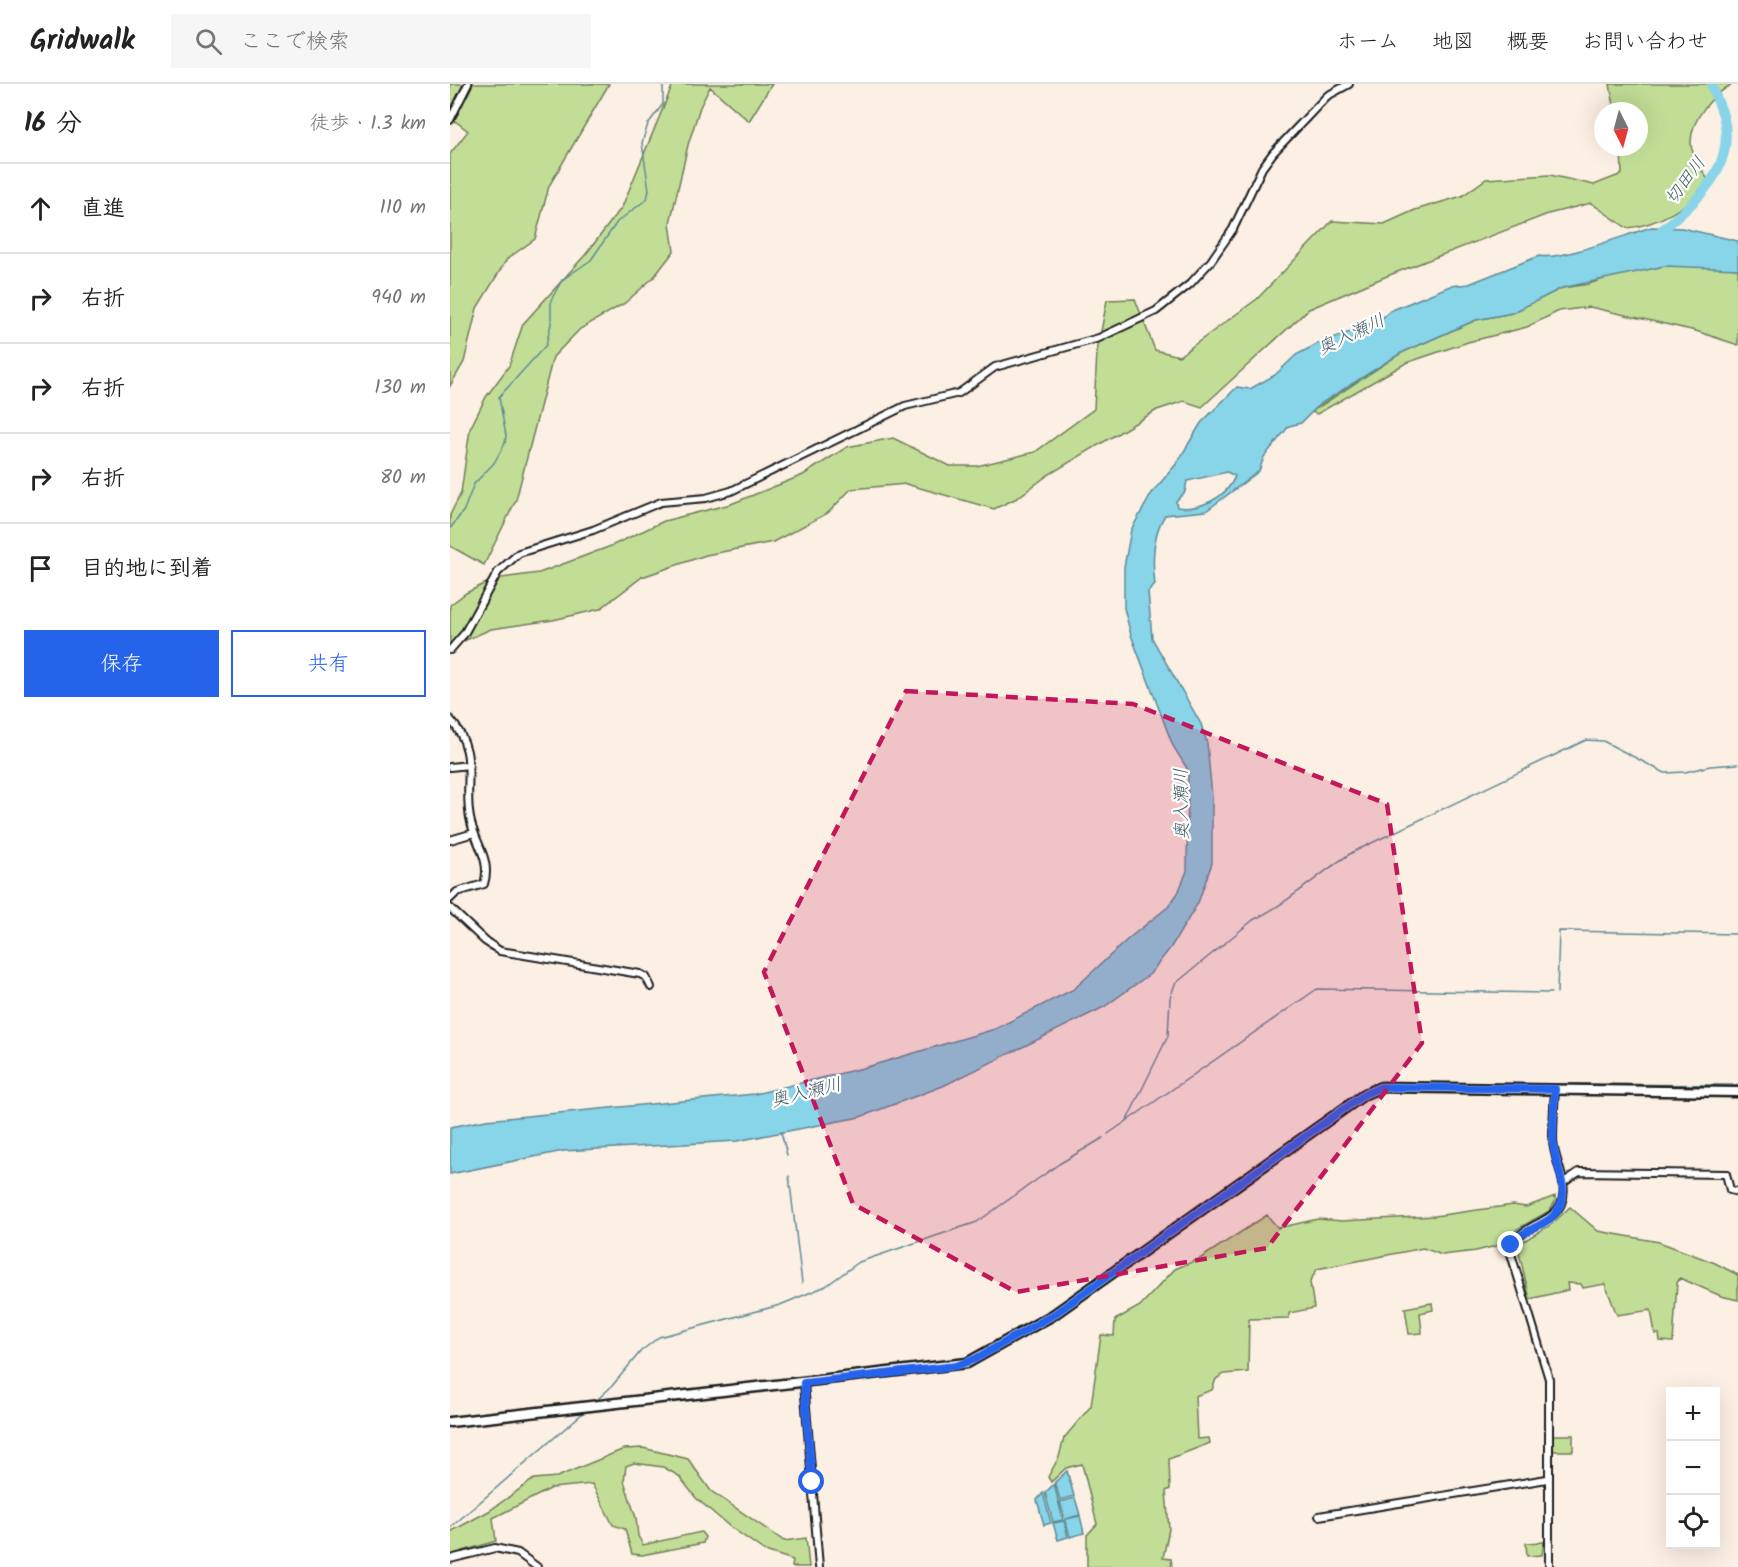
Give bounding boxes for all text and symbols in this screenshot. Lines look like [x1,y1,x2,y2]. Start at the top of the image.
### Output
search box [171,14,591,68]
text: Gridwalk [30,19,135,64]
icon: search [192,25,225,58]
text: ここで検索 [240,25,350,60]
text: ホーム [1337,26,1399,59]
text: 地図 [1432,26,1474,59]
text: 概要 [1507,26,1549,59]
text: お問い合わせ [1582,26,1708,59]
north arrow [1594,102,1648,156]
text: 16 分 [24,103,82,145]
text: 徒歩 · 1.3 km [309,108,426,140]
water label: 切田川 [1658,151,1714,211]
icon: ahead [24,192,57,225]
text: 直進 [81,192,125,227]
text: 110 m [380,192,426,224]
icon: right [24,282,57,315]
text: 右折 [81,282,125,317]
text: 940 m [371,282,426,314]
water label: 奥入瀬川 [1313,307,1390,364]
icon: right [24,372,57,405]
text: 右折 [81,372,125,407]
text: 130 m [374,372,426,404]
icon: right [24,462,57,495]
text: 右折 [81,462,125,497]
text: 80 m [380,462,426,494]
icon: arrive [24,552,57,585]
text: 目的地に到着 [81,552,213,587]
button: 保存 [24,630,219,697]
button: 共有 [231,630,426,697]
water label: 奥入瀬川 [1167,768,1198,840]
water label: 奥入瀬川 [768,1071,845,1116]
route end [1497,1231,1523,1257]
map controls [1666,1387,1720,1549]
button: + [1666,1387,1720,1441]
button: − [1666,1441,1720,1495]
route start [798,1468,824,1494]
button: locate [1666,1495,1720,1549]

